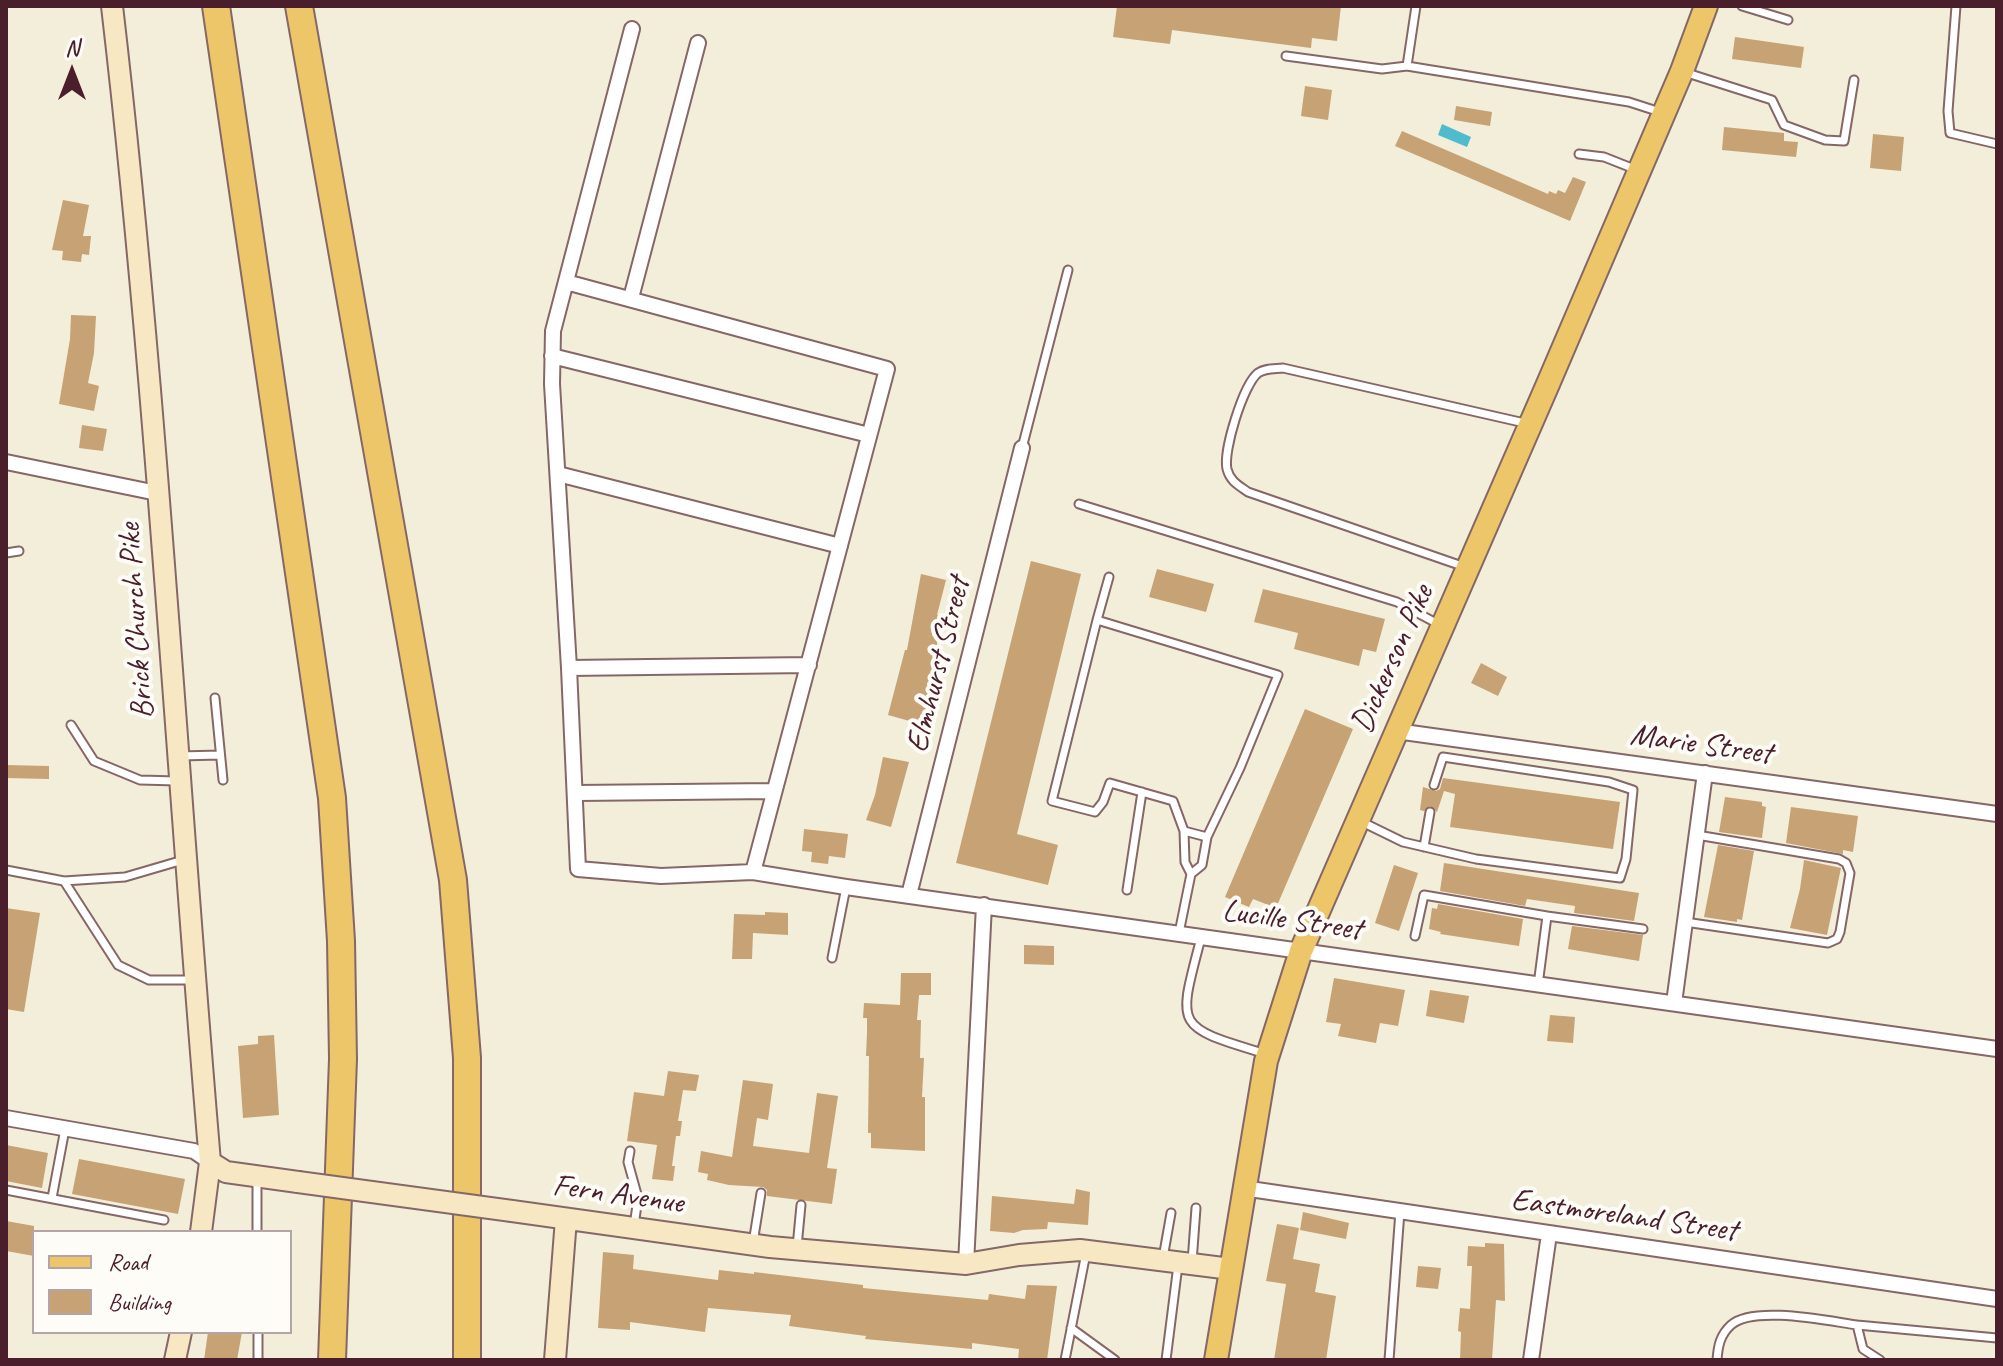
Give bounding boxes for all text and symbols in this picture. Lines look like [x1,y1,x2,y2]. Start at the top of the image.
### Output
north arrow [32,32,112,112]
text: N [65,34,79,62]
street label: Brick Church Pike [111,522,163,720]
street label: Elmhurst Street [899,574,979,756]
street label: Dickerson Pike [1343,579,1443,739]
street label: Marie Street [1628,716,1774,774]
street label: Lucille Street [1220,892,1364,950]
street label: Fern Avenue [550,1167,686,1223]
street label: Eastmoreland Street [1509,1181,1739,1251]
legend [32,1230,292,1334]
text: Road [108,1247,148,1277]
text: Building [108,1287,171,1317]

